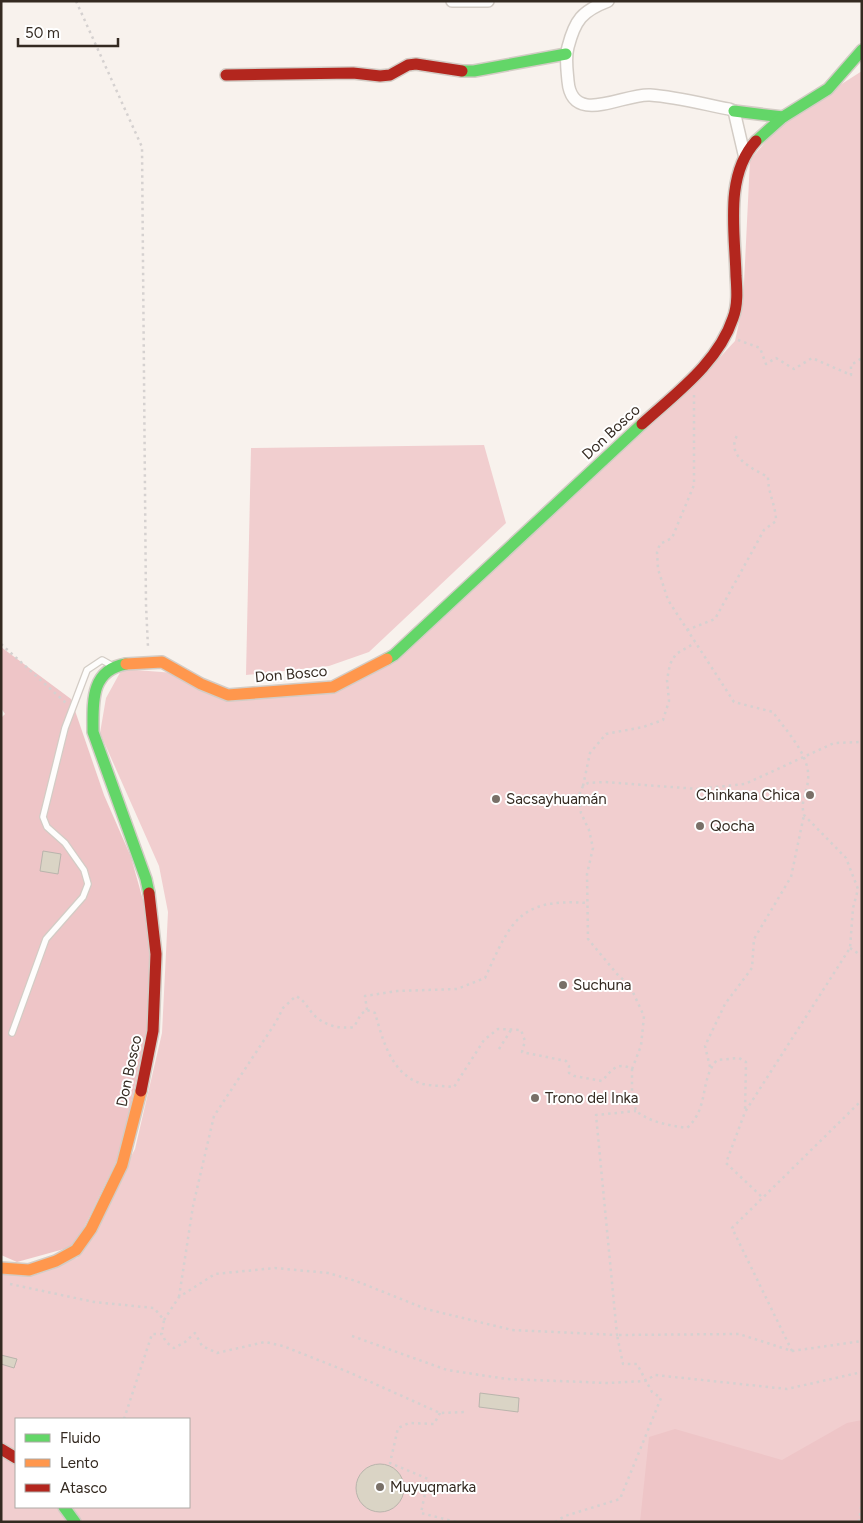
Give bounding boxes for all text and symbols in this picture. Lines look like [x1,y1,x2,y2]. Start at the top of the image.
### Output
scale bar [18,15,118,47]
text: 50 m [25,24,60,42]
street label: Don Bosco [578,400,644,463]
street label: Don Bosco [254,662,328,686]
place label: Chinkana Chica [696,786,800,804]
marker: Chinkana Chica [804,789,816,801]
place label: Sacsayhuamán [506,790,607,808]
marker: Sacsayhuamán [490,793,502,805]
place label: Qocha [710,817,755,835]
marker: Qocha [694,820,706,832]
place label: Suchuna [573,976,631,994]
marker: Suchuna [557,979,569,991]
street label: Don Bosco [113,1033,145,1108]
place label: Trono del Inka [545,1089,638,1107]
marker: Trono del Inka [529,1092,541,1104]
legend [15,1418,190,1508]
text: Fluido [60,1429,101,1447]
text: Lento [60,1454,99,1472]
place label: Muyuqmarka [390,1478,476,1496]
text: Atasco [60,1479,108,1497]
marker: Muyuqmarka [374,1481,386,1493]

